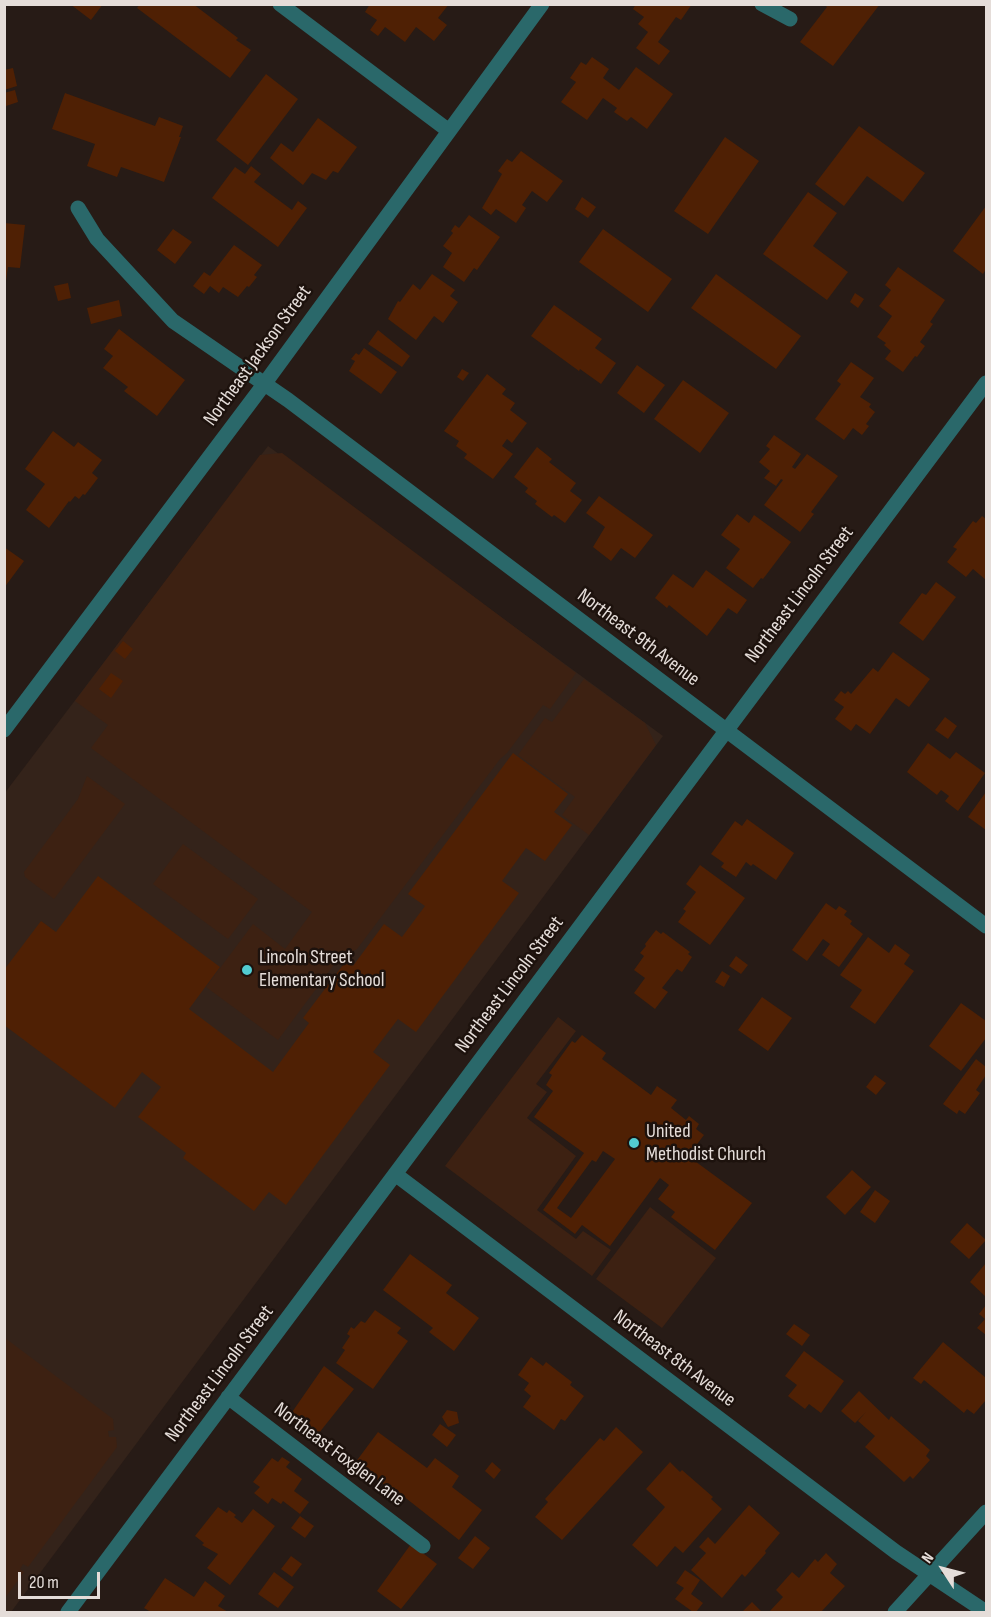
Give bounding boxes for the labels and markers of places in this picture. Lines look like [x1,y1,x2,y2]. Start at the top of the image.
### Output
place label: Lincoln Street Elementary School [259,946,385,993]
marker: Lincoln Street Elementary School [240,963,254,977]
place label: United Methodist Church [646,1120,766,1167]
marker: United Methodist Church [627,1136,641,1150]

